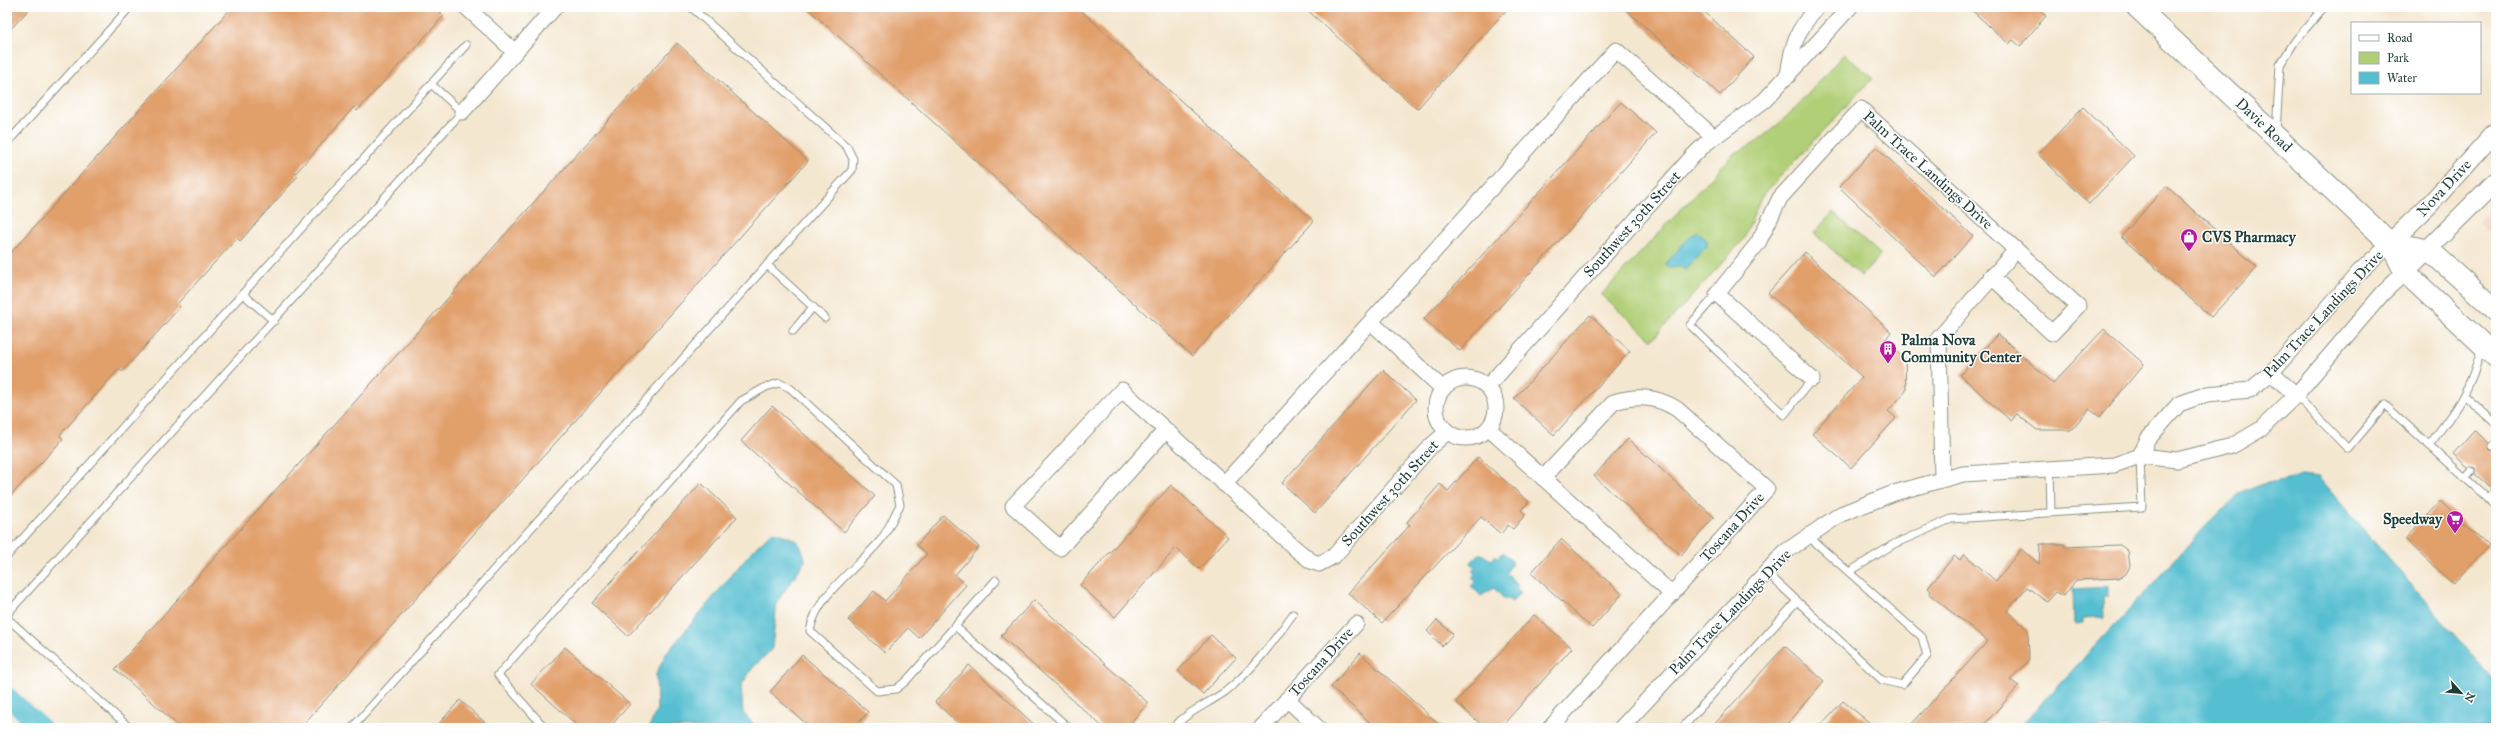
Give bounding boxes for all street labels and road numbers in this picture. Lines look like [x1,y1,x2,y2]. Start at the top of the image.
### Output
street label: Davie Road [2232,94,2296,156]
street label: Palm Trace Landings Drive [1860,107,1996,233]
street label: Nova Drive [2413,156,2475,220]
street label: Southwest 30th Street [1580,167,1685,281]
street label: Palm Trace Landings Drive [2259,246,2387,382]
street label: Southwest 30th Street [1338,436,1443,550]
street label: Toscana Drive [1696,489,1768,565]
street label: Palm Trace Landings Drive [1665,545,1795,679]
street label: Toscana Drive [1285,624,1357,700]

